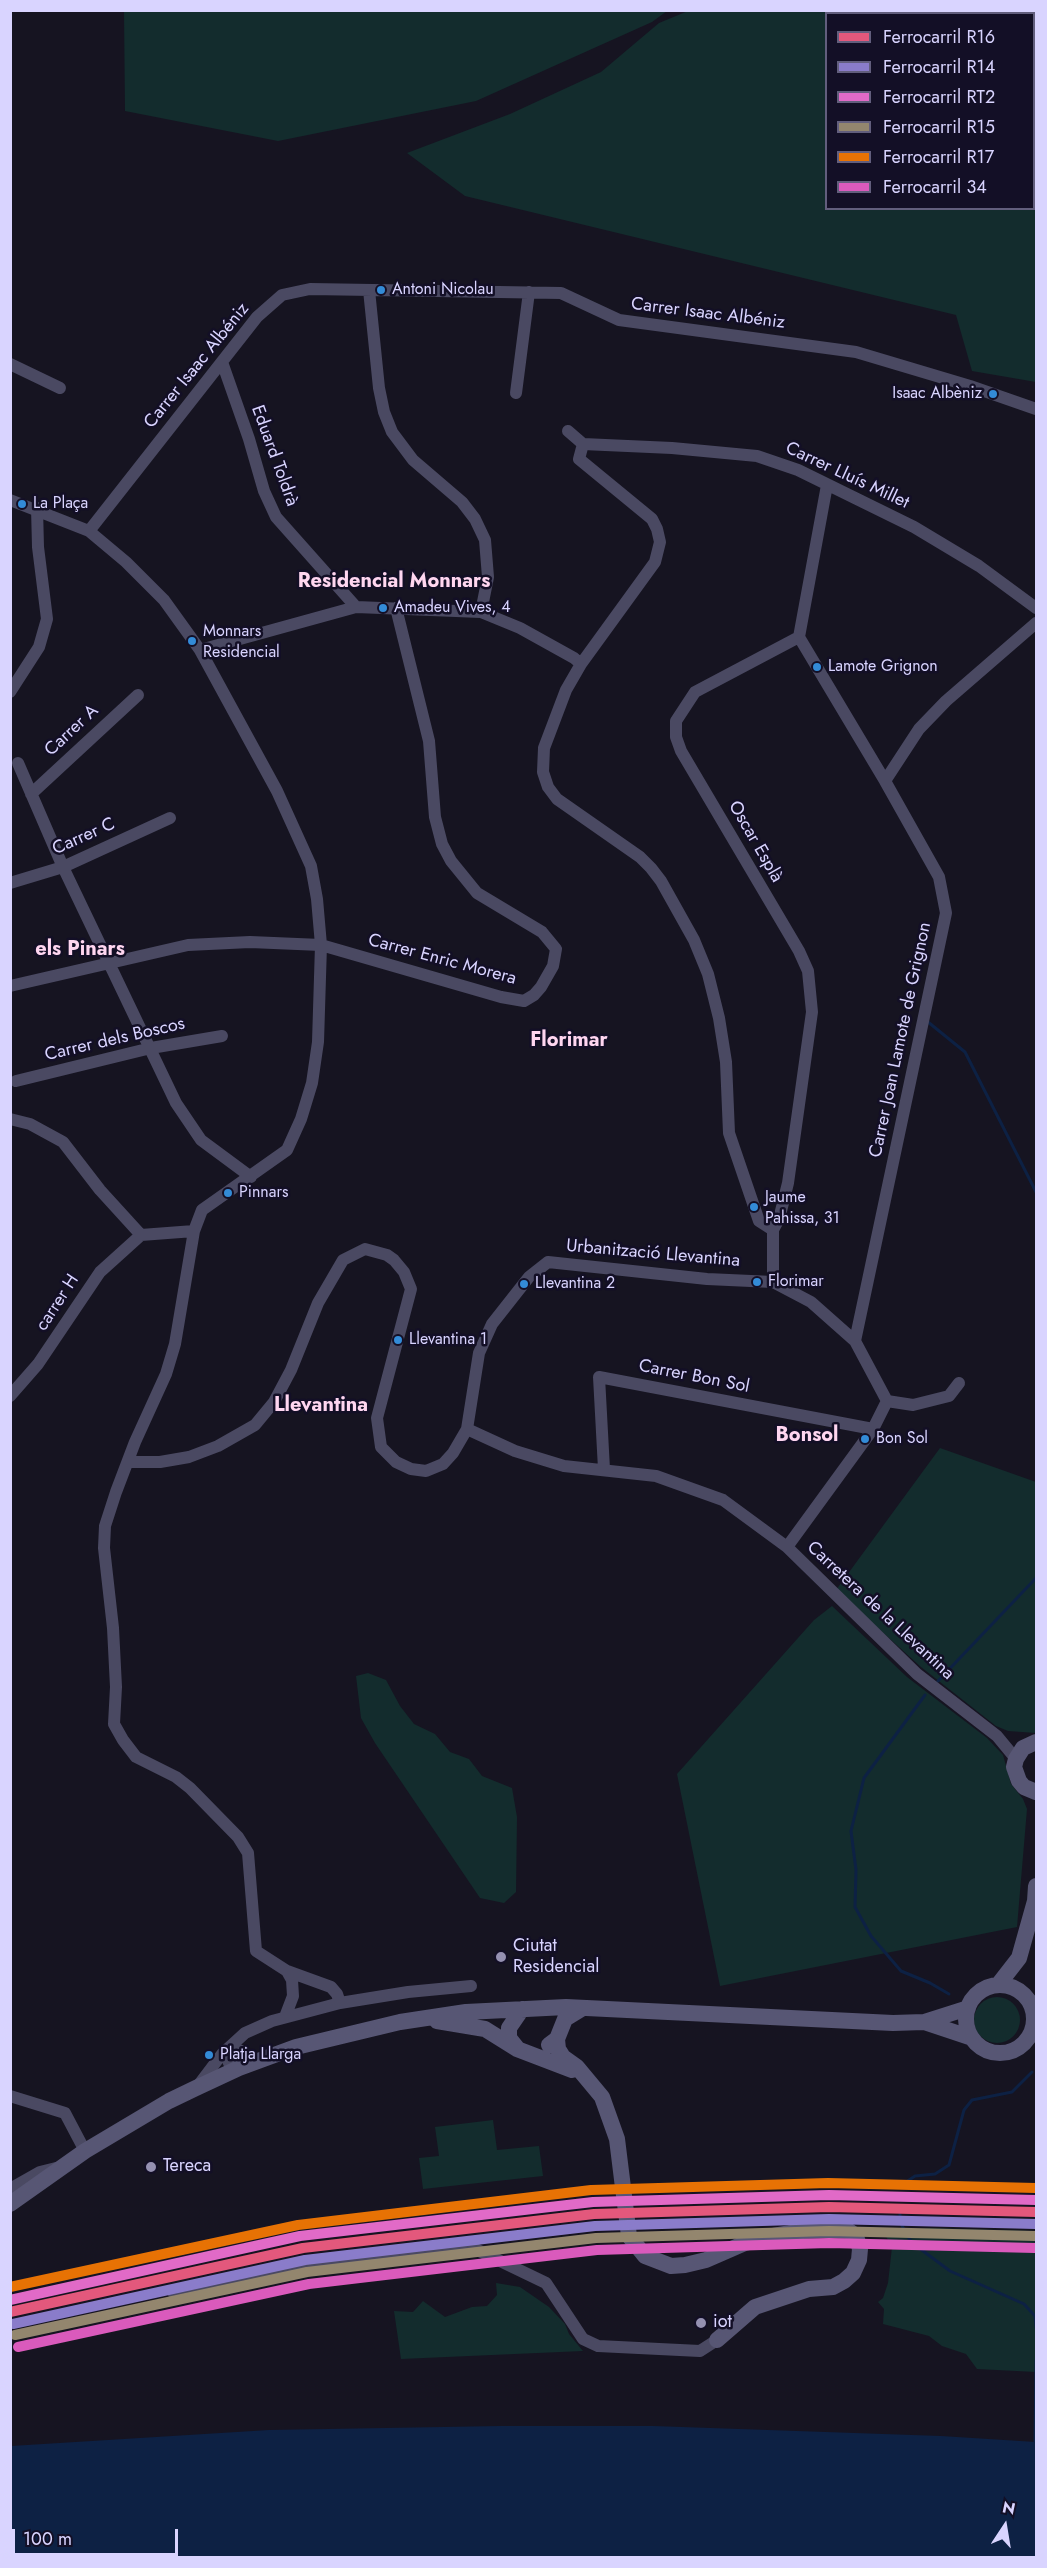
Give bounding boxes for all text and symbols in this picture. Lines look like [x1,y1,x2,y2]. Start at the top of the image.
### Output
legend [825,12,1035,210]
text: Ferrocarril R16 [883,24,995,50]
text: Ferrocarril R14 [883,54,995,80]
text: Ferrocarril RT2 [883,84,995,110]
text: Ferrocarril R15 [883,114,995,140]
text: Ferrocarril R17 [883,144,994,170]
text: Ferrocarril 34 [883,174,987,200]
place label: Antoni Nicolau [392,280,494,300]
marker: Antoni Nicolau [375,284,387,296]
street label: Carrer Isaac Albéniz [630,294,786,334]
street label: Carrer Isaac Albéniz [140,299,254,433]
place label: Isaac Albèniz [892,384,982,404]
marker: Isaac Albèniz [987,388,999,400]
street label: Eduard Toldrà [246,403,302,509]
street label: Carrer Lluís Millet [782,438,912,514]
place label: La Plaça [33,494,88,514]
marker: La Plaça [16,498,28,510]
district label: Residencial Monnars [298,570,490,594]
place label: Amadeu Vives, 4 [394,598,511,618]
marker: Amadeu Vives, 4 [377,602,389,614]
place label: Monnars Residencial [203,622,280,660]
marker: Monnars Residencial [186,635,198,647]
place label: Lamote Grignon [828,657,938,677]
marker: Lamote Grignon [811,661,823,673]
street label: Carrer A [41,701,103,761]
street label: Oscar Esplà [723,797,787,887]
street label: Carrer C [49,814,119,860]
street label: Carrer Joan Lamote de Grignon [865,920,937,1160]
street label: Carrer Enric Morera [366,930,518,990]
district label: els Pinars [35,938,125,962]
street label: Carrer dels Boscos [43,1013,187,1067]
district label: Florimar [530,1029,608,1053]
place label: Pinnars [239,1183,288,1203]
marker: Pinnars [222,1187,234,1199]
place label: Jaume Pahissa, 31 [765,1188,840,1226]
marker: Jaume Pahissa, 31 [748,1201,760,1213]
street label: Urbanització Llevantina [565,1236,741,1272]
street label: carrer H [32,1271,84,1335]
place label: Florimar [768,1272,824,1292]
place label: Llevantina 2 [535,1274,615,1294]
marker: Florimar [751,1276,763,1288]
marker: Llevantina 2 [518,1278,530,1290]
place label: Llevantina 1 [409,1330,487,1350]
marker: Llevantina 1 [392,1334,404,1346]
street label: Carrer Bon Sol [637,1356,751,1398]
district label: Llevantina [274,1394,368,1418]
district label: Bonsol [776,1424,838,1448]
place label: Bon Sol [876,1429,928,1449]
marker: Bon Sol [859,1433,871,1445]
street label: Carretera de la Llevantina [802,1537,958,1685]
place label: Ciutat Residencial [513,1936,599,1978]
marker: Ciutat Residencial [494,1950,508,1964]
place label: Platja Llarga [220,2045,301,2065]
marker: Platja Llarga [203,2049,215,2061]
place label: Tereca [163,2156,211,2178]
marker: Tereca [144,2160,158,2174]
place label: iot [713,2312,732,2334]
marker: iot [694,2316,708,2330]
text: N [1000,2495,1017,2520]
north arrow [975,2496,1035,2556]
scale bar [15,2517,182,2555]
text: 100 m [23,2526,72,2552]

